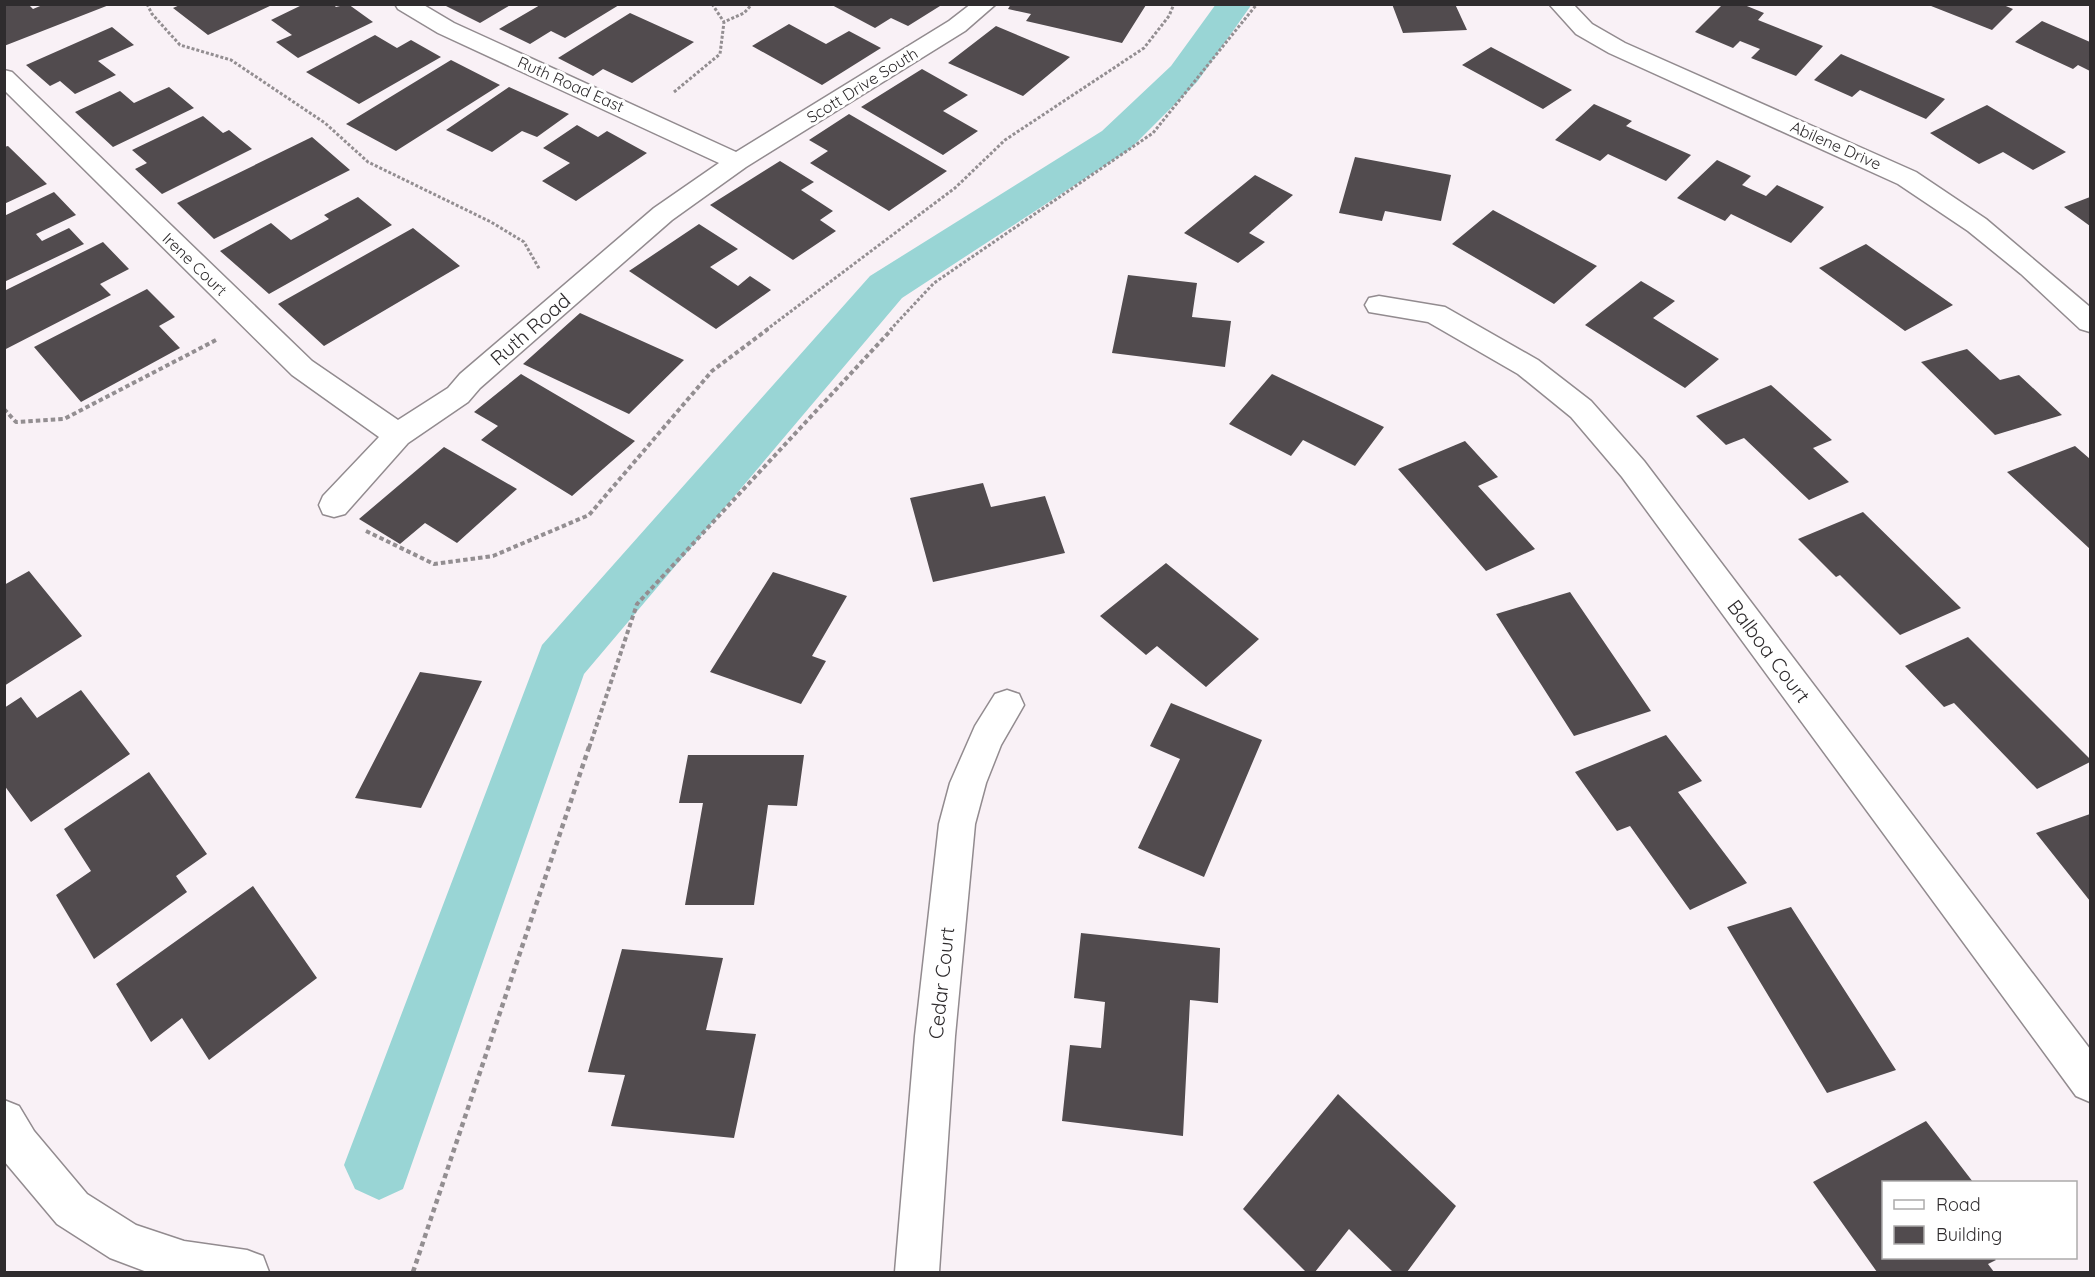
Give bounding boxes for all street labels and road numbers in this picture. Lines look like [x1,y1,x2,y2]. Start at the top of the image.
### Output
street label: Scott Drive South [803,43,921,127]
street label: Ruth Road East [515,52,627,116]
street label: Abilene Drive [1788,116,1884,174]
street label: Irene Court [158,228,232,300]
street label: Ruth Road [485,287,575,371]
street label: Balboa Court [1722,595,1816,708]
street label: Cedar Court [923,925,959,1040]

